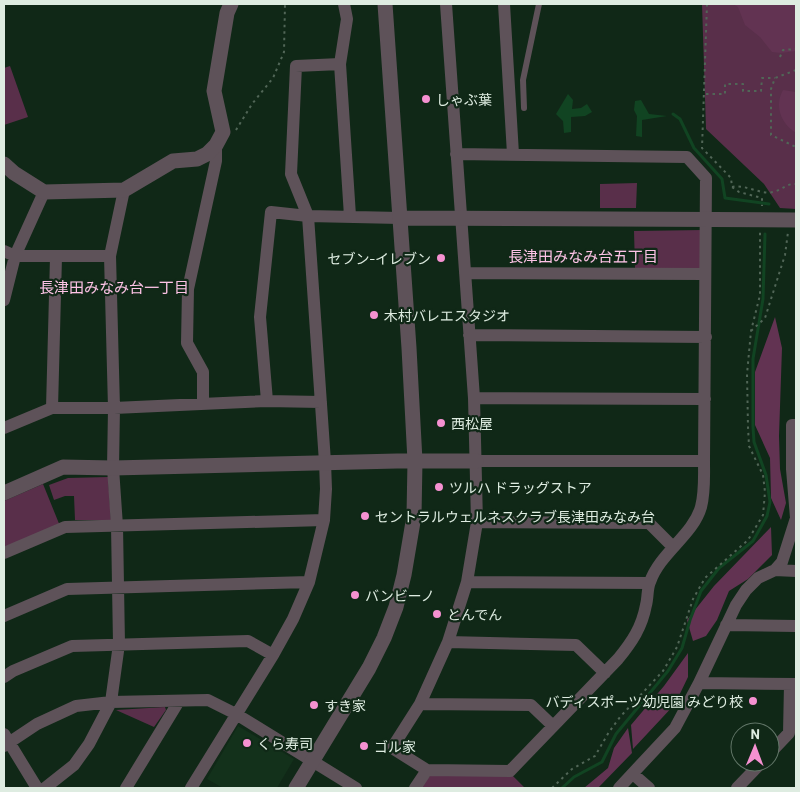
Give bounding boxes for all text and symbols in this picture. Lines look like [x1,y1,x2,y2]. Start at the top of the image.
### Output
place label: しゃぶ葉 [436,91,492,108]
marker: しゃぶ葉 [420,93,432,105]
district label: 長津田みなみ台五丁目 [508,247,658,265]
place label: セブン-イレブン [327,250,431,267]
marker: セブン-イレブン [435,252,447,264]
district label: 長津田みなみ台一丁目 [39,278,189,296]
place label: 木村バレエスタジオ [384,307,510,324]
marker: 木村バレエスタジオ [368,309,380,321]
place label: 西松屋 [451,415,493,432]
marker: 西松屋 [435,417,447,429]
place label: ツルハ ドラッグストア [449,479,592,496]
marker: ツルハ ドラッグストア [433,481,445,493]
place label: セントラルウェルネスクラブ長津田みなみ台 [375,508,655,525]
marker: セントラルウェルネスクラブ長津田みなみ台 [359,510,371,522]
place label: バンビーノ [365,587,435,604]
marker: バンビーノ [349,589,361,601]
place label: とんでん [447,606,502,623]
marker: とんでん [431,608,443,620]
place label: バディスポーツ幼児園 みどり校 [545,693,743,710]
marker: バディスポーツ幼児園 みどり校 [747,695,759,707]
place label: すき家 [324,697,366,714]
marker: すき家 [308,699,320,711]
north arrow [730,722,780,772]
text: N [750,725,760,742]
place label: くら寿司 [257,735,313,752]
marker: くら寿司 [241,737,253,749]
place label: ゴル家 [374,738,416,755]
marker: ゴル家 [358,740,370,752]

